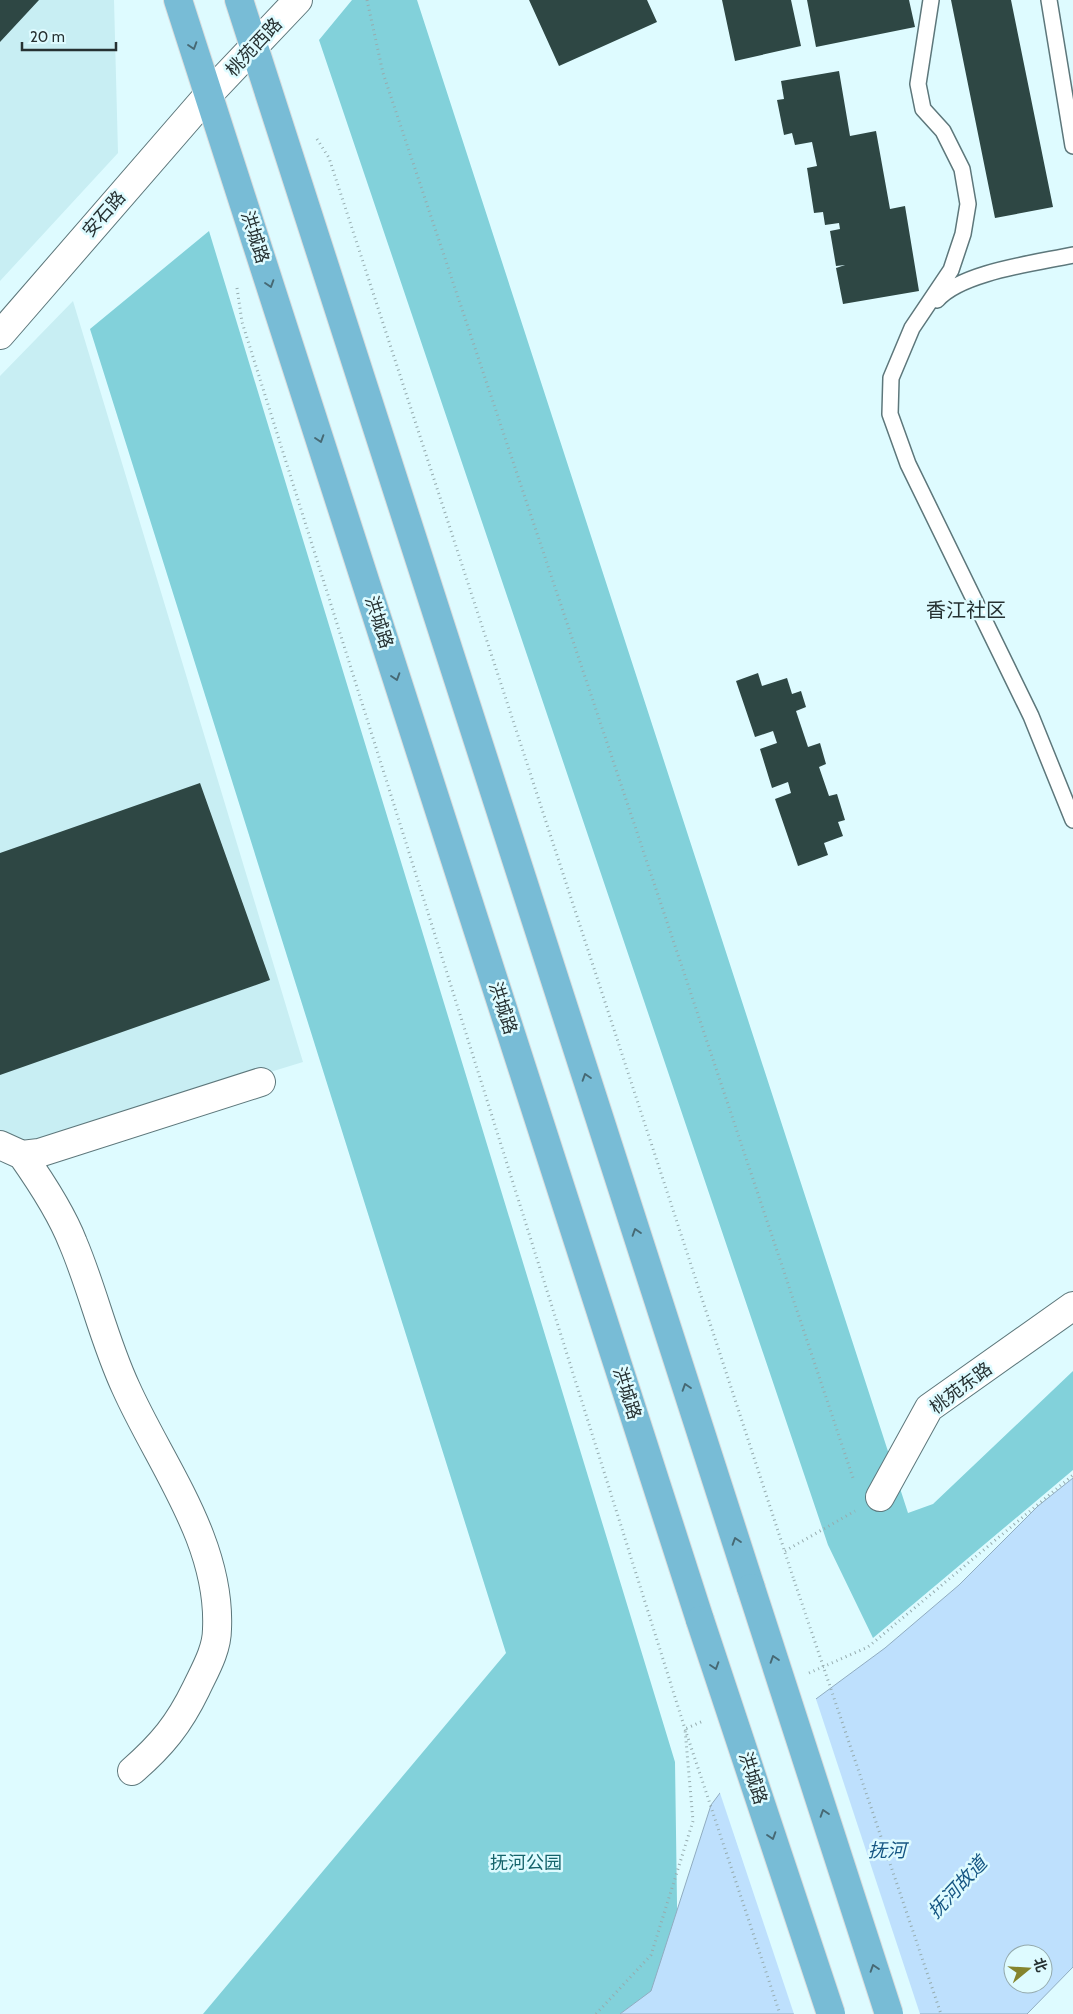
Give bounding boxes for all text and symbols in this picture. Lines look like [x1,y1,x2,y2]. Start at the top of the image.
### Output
street label: 桃苑西路 [221,13,287,81]
scale bar [22,20,116,52]
text: 20 m [30,28,65,46]
one-way arrow [187,42,197,50]
street label: 安石路 [78,186,130,242]
street label: 洪城路 [236,208,274,266]
one-way arrow [264,280,274,288]
one-way arrow [314,434,324,443]
street label: 洪城路 [360,593,398,651]
district label: 香江社区 [926,598,1006,622]
one-way arrow [391,672,401,681]
street label: 洪城路 [484,979,522,1037]
one-way arrow [582,1074,592,1082]
one-way arrow [632,1228,642,1237]
street label: 桃苑东路 [926,1358,996,1418]
street label: 洪城路 [608,1364,646,1422]
one-way arrow [682,1383,692,1391]
one-way arrow [731,1538,741,1546]
one-way arrow [769,1655,779,1663]
one-way arrow [709,1661,719,1669]
street label: 洪城路 [734,1749,772,1807]
one-way arrow [819,1809,829,1818]
one-way arrow [766,1832,776,1840]
water label: 抚河 [868,1839,910,1862]
water label: 抚河故道 [923,1850,994,1923]
park label: 抚河公园 [490,1852,562,1874]
north arrow [1003,1944,1053,1994]
text: 北 [1030,1956,1051,1974]
one-way arrow [870,1964,880,1972]

